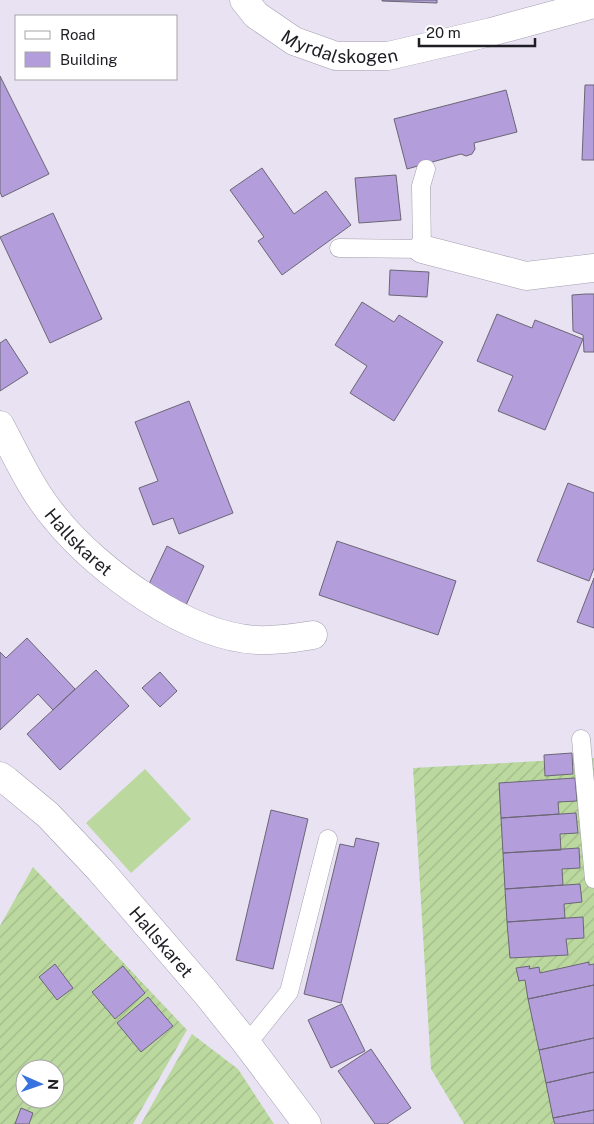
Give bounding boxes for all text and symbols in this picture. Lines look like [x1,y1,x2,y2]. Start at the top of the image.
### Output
legend [15,15,178,80]
scale bar [419,15,535,47]
text: 20 m [426,24,461,41]
street label: Myrdalskogen [278,25,400,67]
text: Road [60,26,96,43]
text: Building [60,51,118,68]
street label: Hallskaret [41,504,117,580]
street label: Hallskaret [125,902,198,981]
north arrow [15,1059,65,1109]
text: N [45,1079,61,1090]

